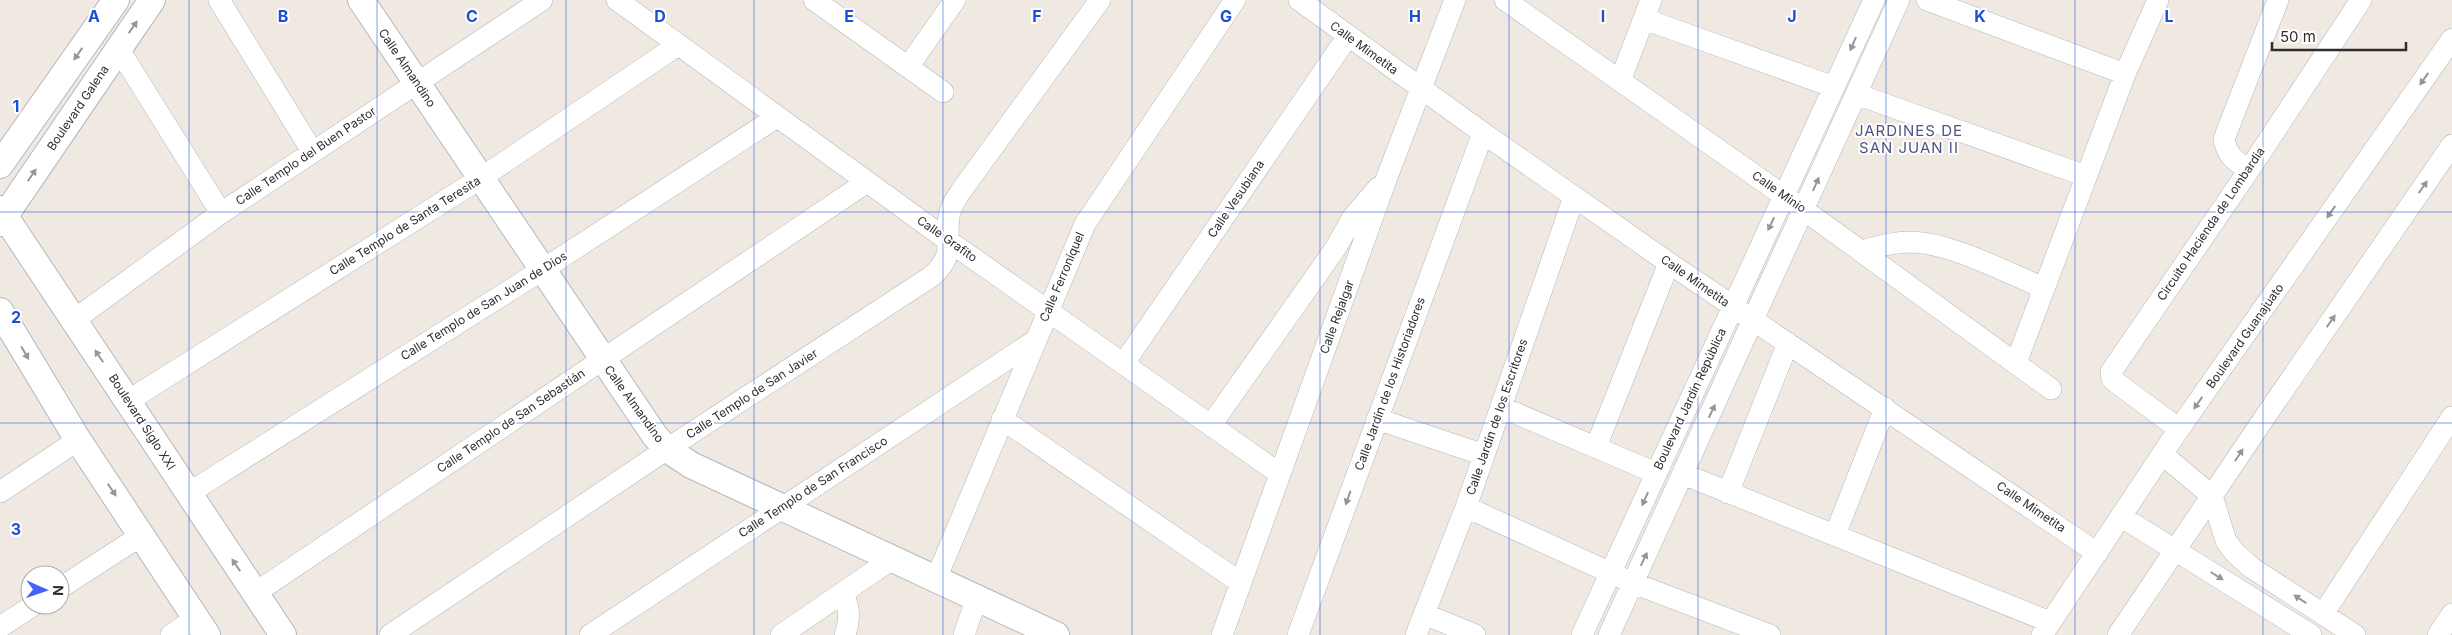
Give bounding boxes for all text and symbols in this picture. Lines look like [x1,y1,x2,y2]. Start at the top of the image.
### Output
text: A [88,6,100,26]
text: B [278,6,288,26]
text: C [466,6,478,26]
text: D [654,6,666,26]
text: E [844,6,854,26]
text: F [1032,6,1042,26]
text: G [1220,6,1232,26]
text: H [1409,6,1421,26]
text: I [1601,6,1605,26]
text: J [1787,6,1797,26]
text: K [1974,6,1986,26]
text: L [2164,6,2174,26]
street label: Calle Mimetita [1327,18,1401,77]
one-way arrow [128,20,138,34]
scale bar [2272,20,2406,52]
street label: Calle Almandino [376,25,439,110]
text: 50 m [2280,27,2316,46]
one-way arrow [1849,37,1857,51]
one-way arrow [73,47,83,61]
street label: Boulevard Galena [43,62,112,153]
one-way arrow [2419,72,2429,86]
text: 1 [13,96,19,116]
street label: Calle Templo del Buen Pastor [233,103,379,208]
district label: JARDINES DE SAN JUAN II [1855,121,1963,157]
street label: Circuito Hacienda de Lombardia [2154,144,2268,303]
street label: Calle Vesubiana [1204,157,1267,240]
street label: Calle Minio [1749,167,1809,216]
one-way arrow [27,169,37,182]
street label: Calle Templo de Santa Teresita [326,173,483,278]
one-way arrow [1812,177,1820,191]
one-way arrow [2418,180,2428,194]
one-way arrow [2326,206,2336,219]
street label: Calle Grafito [914,212,980,265]
one-way arrow [1767,217,1775,231]
street label: Calle Ferroníquel [1036,230,1087,324]
street label: Calle Templo de San Juan de Dios [398,248,570,363]
street label: Calle Mimetita [1658,251,1733,310]
street label: Calle Rejalgar [1316,277,1357,356]
street label: Boulevard Guanajuato [2203,280,2286,391]
street label: Calle Jardín de los Historiadores [1351,295,1428,473]
text: 2 [11,307,21,327]
one-way arrow [2326,314,2336,328]
street label: Boulevard Jardín República [1650,325,1729,472]
street label: Calle Jardín de los Escritores [1463,337,1530,497]
street label: Calle Templo de San Javier [683,345,821,442]
one-way arrow [21,346,30,359]
one-way arrow [94,350,104,363]
street label: Calle Almandino [601,362,667,445]
street label: Calle Templo de San Sebastián [434,365,588,476]
street label: Boulevard Siglo XXI [106,371,179,472]
one-way arrow [2193,396,2203,410]
one-way arrow [1708,404,1716,418]
street label: Calle Templo de San Francisco [735,433,890,540]
one-way arrow [2234,448,2244,462]
street label: Calle Mimetita [1994,478,2069,535]
one-way arrow [107,484,117,497]
one-way arrow [1344,490,1351,505]
one-way arrow [1640,492,1648,506]
text: 3 [11,519,21,539]
one-way arrow [1640,552,1648,566]
one-way arrow [232,558,241,572]
north arrow [20,565,70,615]
one-way arrow [2210,571,2223,581]
text: N [50,585,67,596]
one-way arrow [2293,594,2307,603]

